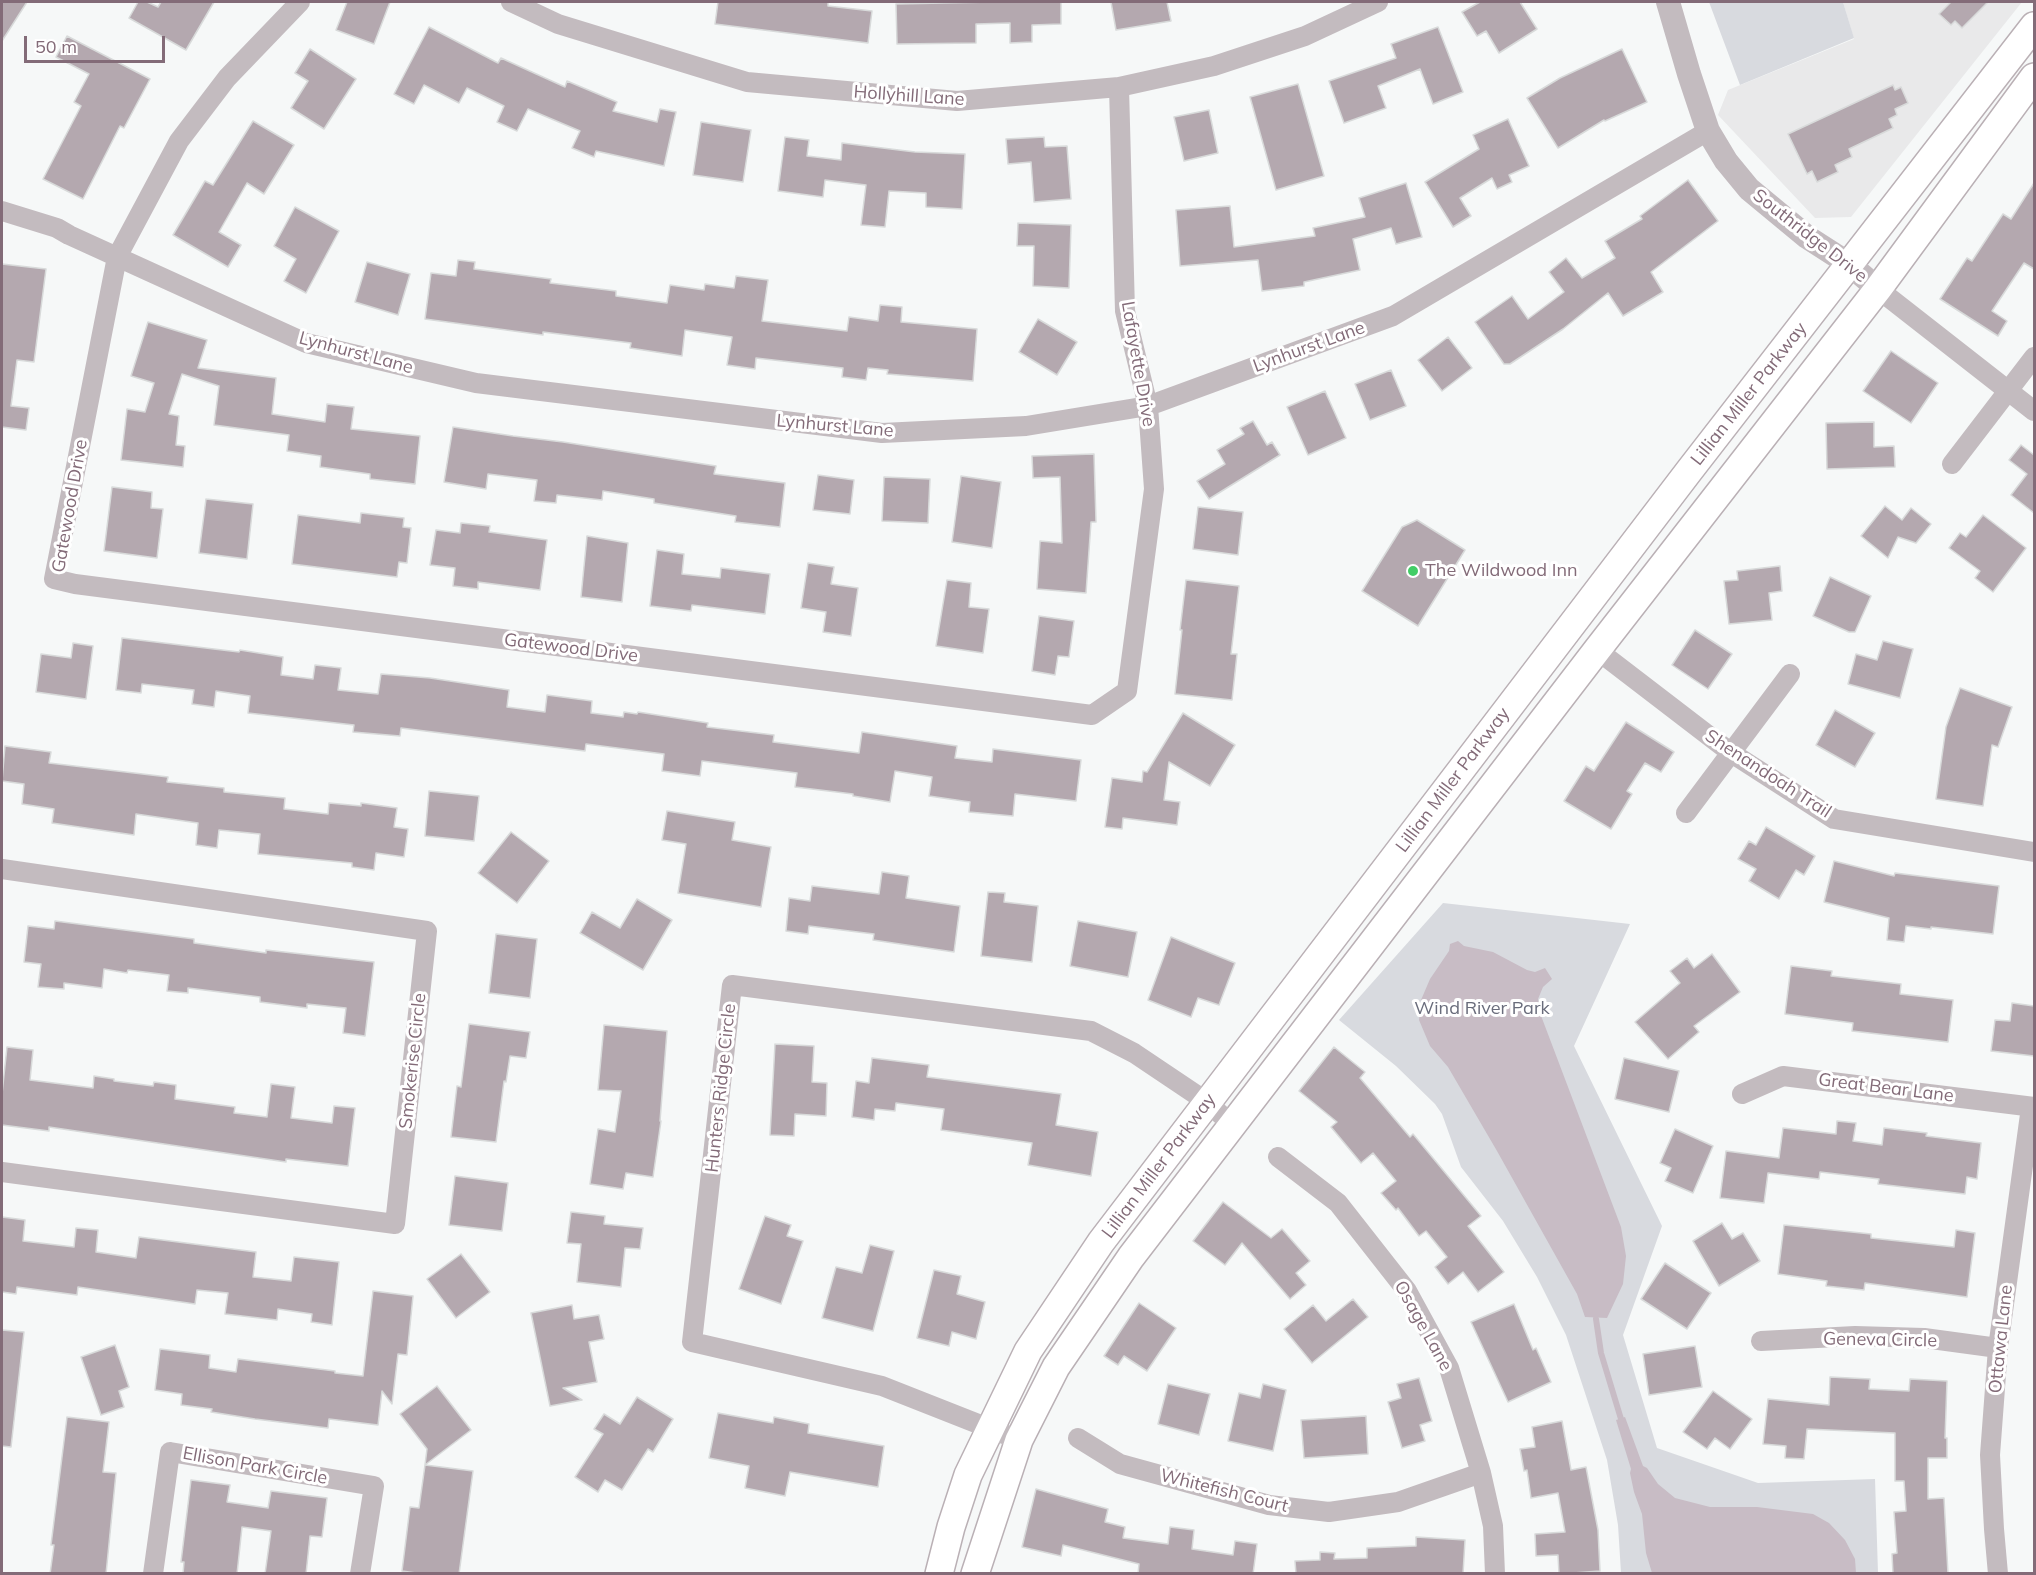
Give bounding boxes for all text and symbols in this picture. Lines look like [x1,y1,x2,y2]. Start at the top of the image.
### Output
scale bar [27,24,168,62]
text: 50 m [35,35,77,58]
street label: Hollyhill Lane [853,81,965,111]
street label: Southridge Drive [1749,185,1871,287]
street label: Lafayette Drive [1116,300,1160,428]
street label: Lynhurst Lane [1250,317,1368,377]
street label: Lillian Miller Parkway [1686,318,1812,470]
street label: Lynhurst Lane [297,327,415,379]
street label: Lynhurst Lane [776,410,894,442]
street label: Gatewood Drive [48,438,92,574]
place label: The Wildwood Inn [1425,560,1578,582]
marker: The Wildwood Inn [1406,564,1420,578]
street label: Gatewood Drive [503,629,639,667]
street label: Lillian Miller Parkway [1392,703,1514,857]
street label: Shenandoah Trail [1701,725,1835,823]
street label: Smokerise Circle [395,992,431,1130]
park label: Wind River Park [1414,998,1550,1020]
street label: Hunters Ridge Circle [701,1002,741,1174]
street label: Great Bear Lane [1817,1069,1955,1107]
street label: Lillian Miller Parkway [1098,1089,1220,1243]
street label: Osage Lane [1389,1277,1457,1375]
street label: Ottawa Lane [1985,1284,2017,1394]
street label: Geneva Circle [1823,1328,1937,1352]
street label: Ellison Park Circle [181,1443,329,1489]
street label: Whitefish Court [1158,1465,1290,1517]

